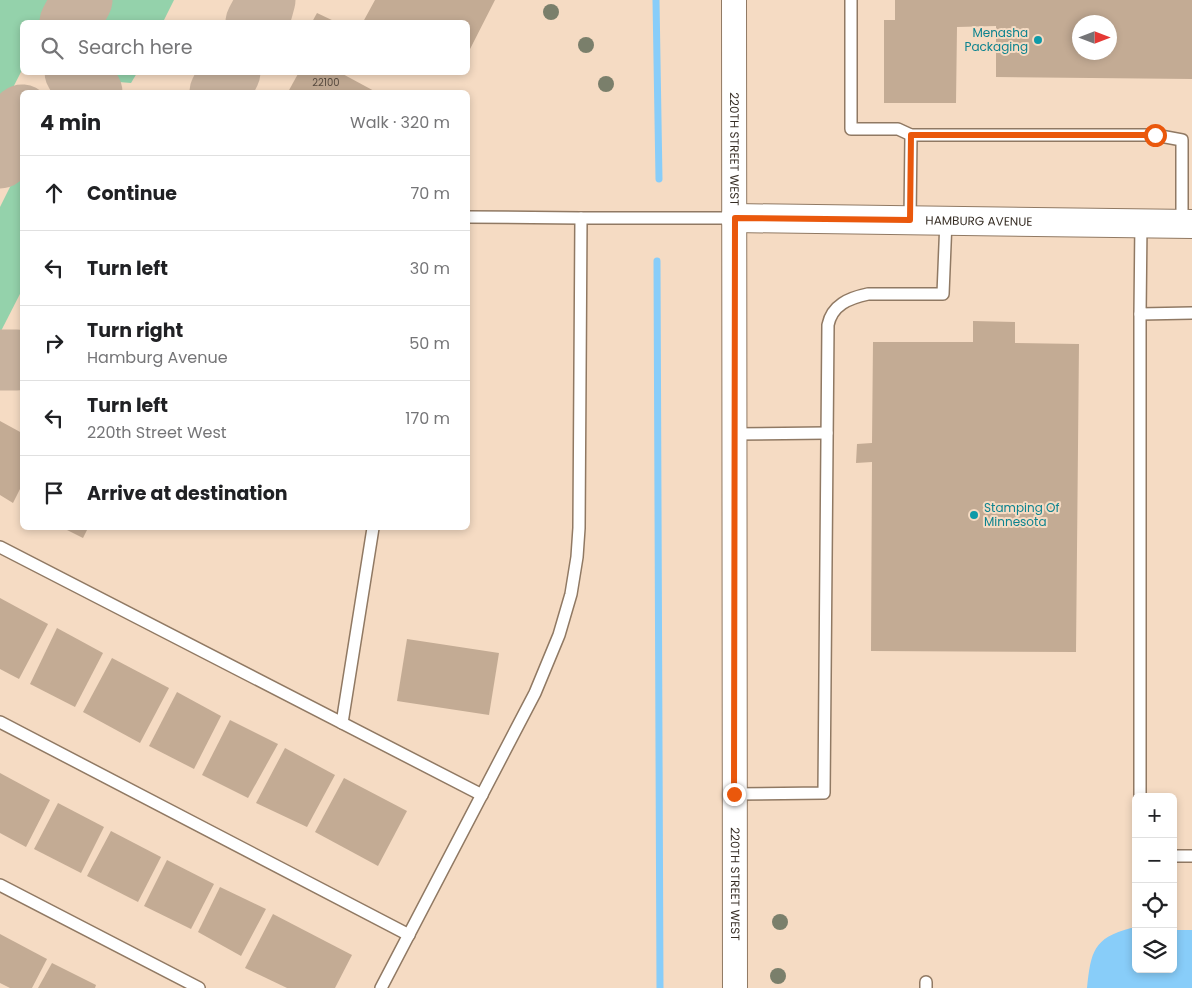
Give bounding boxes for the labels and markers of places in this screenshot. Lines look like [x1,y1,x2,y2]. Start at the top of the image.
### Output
place label: Menasha Packaging [965,24,1028,55]
marker: Menasha Packaging [1032,34,1044,46]
place label: Stamping Of Minnesota [984,499,1059,530]
marker: Stamping Of Minnesota [968,509,980,521]

